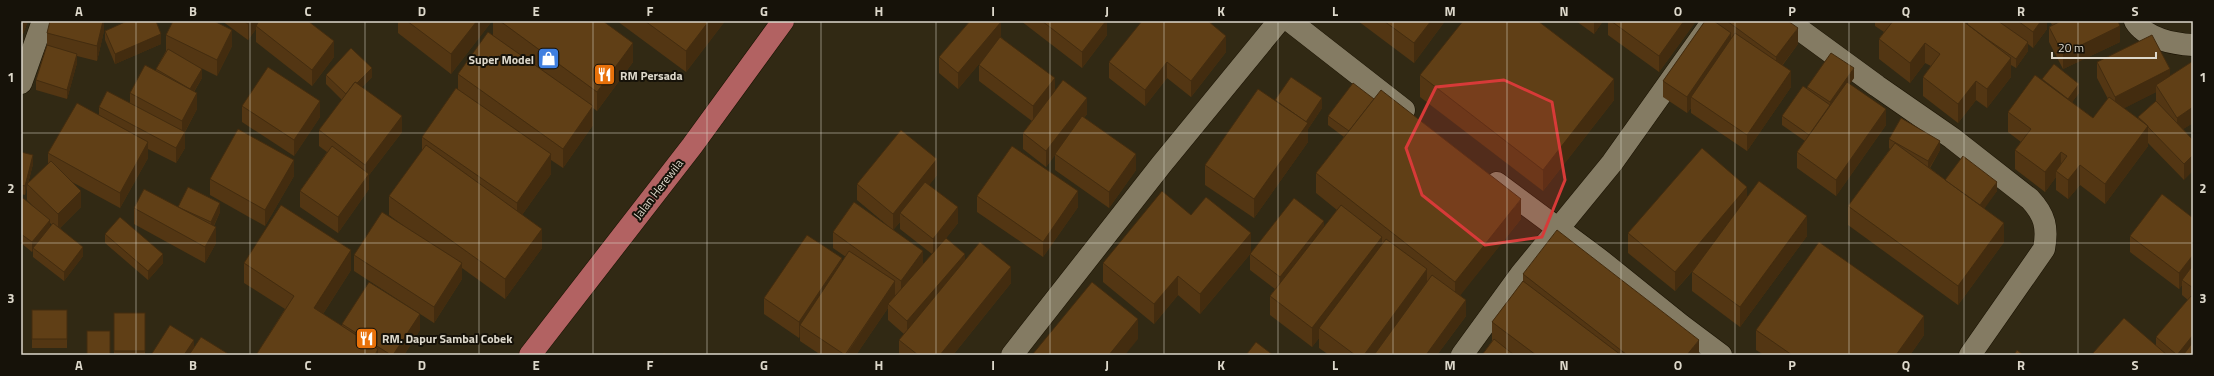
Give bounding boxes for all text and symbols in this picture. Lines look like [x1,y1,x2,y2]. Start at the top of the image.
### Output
text: A [75,1,83,21]
text: B [189,1,197,21]
text: C [304,1,312,21]
text: D [418,1,426,21]
text: E [532,1,540,21]
text: F [647,1,654,21]
text: G [760,1,768,21]
text: H [875,1,883,21]
text: I [991,1,995,21]
text: J [1105,1,1109,21]
text: K [1217,1,1225,21]
text: L [1332,1,1338,21]
text: M [1444,1,1456,21]
text: N [1559,1,1569,21]
text: O [1674,1,1682,21]
text: P [1788,1,1796,21]
text: Q [1902,1,1910,21]
text: R [2017,1,2025,21]
text: S [2131,1,2139,21]
scale bar [2052,34,2156,60]
text: 20 m [2058,38,2084,57]
shop icon: Super Model [536,46,562,72]
place label: Super Model [469,50,534,69]
restaurant icon: RM Persada [592,62,618,88]
place label: RM Persada [620,66,683,85]
text: 1 [7,67,15,87]
text: 1 [2199,67,2207,87]
street label: Jalan Herewila [628,155,688,223]
text: 2 [7,178,15,198]
text: 2 [2199,178,2207,198]
text: 3 [7,288,15,308]
text: 3 [2199,288,2207,308]
restaurant icon: RM. Dapur Sambal Cobek [353,325,379,351]
place label: RM. Dapur Sambal Cobek [382,329,513,348]
text: A [75,355,83,375]
text: B [189,355,197,375]
text: C [304,355,312,375]
text: D [418,355,426,375]
text: E [532,355,540,375]
text: F [647,355,654,375]
text: G [760,355,768,375]
text: H [875,355,883,375]
text: I [991,355,995,375]
text: J [1105,355,1109,375]
text: K [1217,355,1225,375]
text: L [1332,355,1338,375]
text: M [1444,355,1456,375]
text: N [1559,355,1569,375]
text: O [1674,355,1682,375]
text: P [1788,355,1796,375]
text: Q [1902,355,1910,375]
text: R [2017,355,2025,375]
text: S [2131,355,2139,375]

